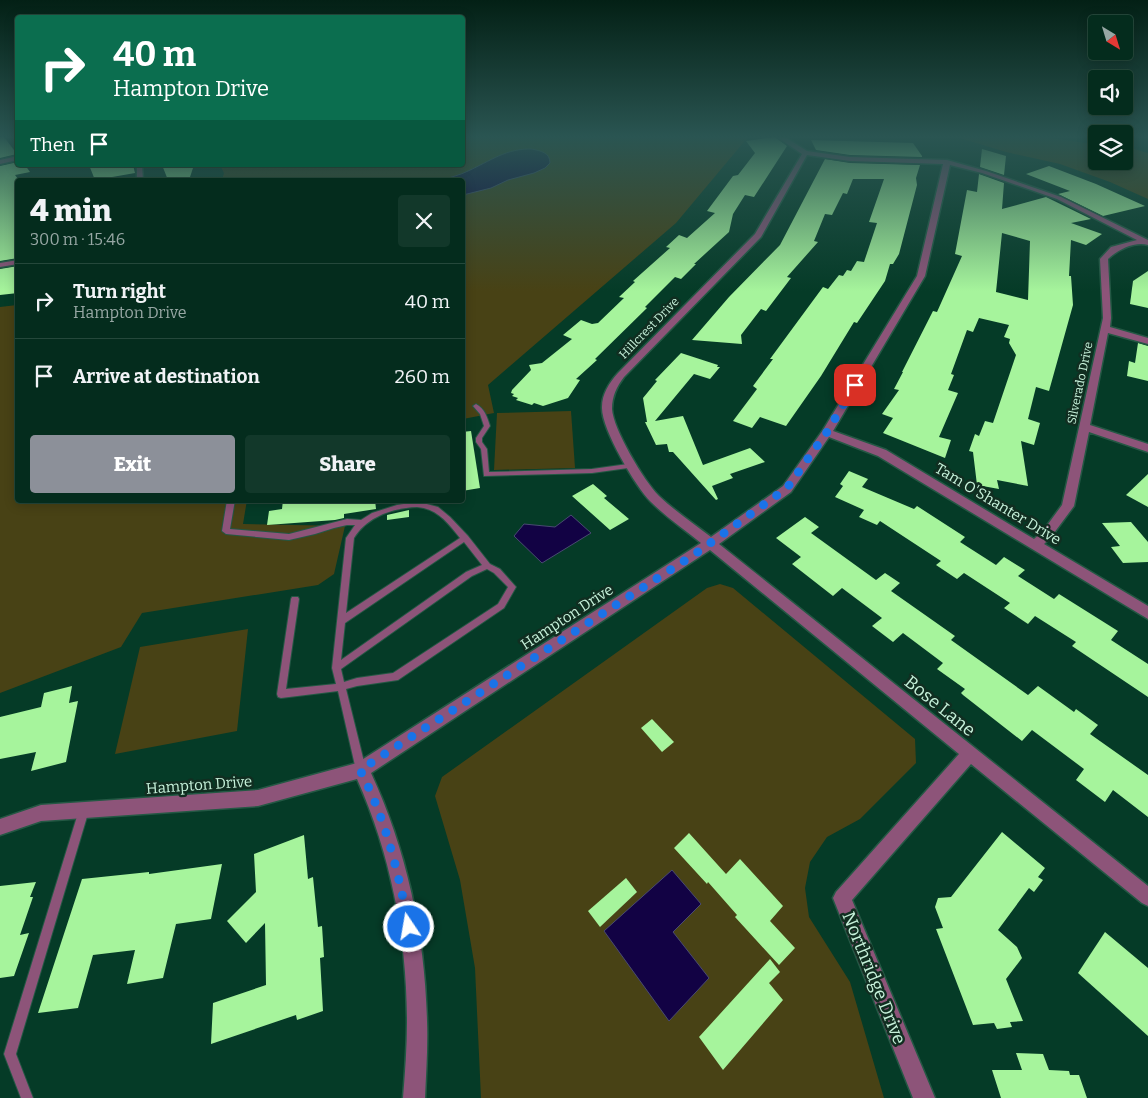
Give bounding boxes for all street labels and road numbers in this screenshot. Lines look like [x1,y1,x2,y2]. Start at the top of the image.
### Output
street label: Hillcrest Drive [616,294,682,362]
street label: Silverado Drive [1064,341,1096,425]
street label: Tam O'Shanter Drive [932,459,1064,549]
street label: Hampton Drive [517,580,617,654]
street label: Bose Lane [900,671,980,741]
street label: Hampton Drive [145,772,253,798]
street label: Northridge Drive [837,908,911,1048]

